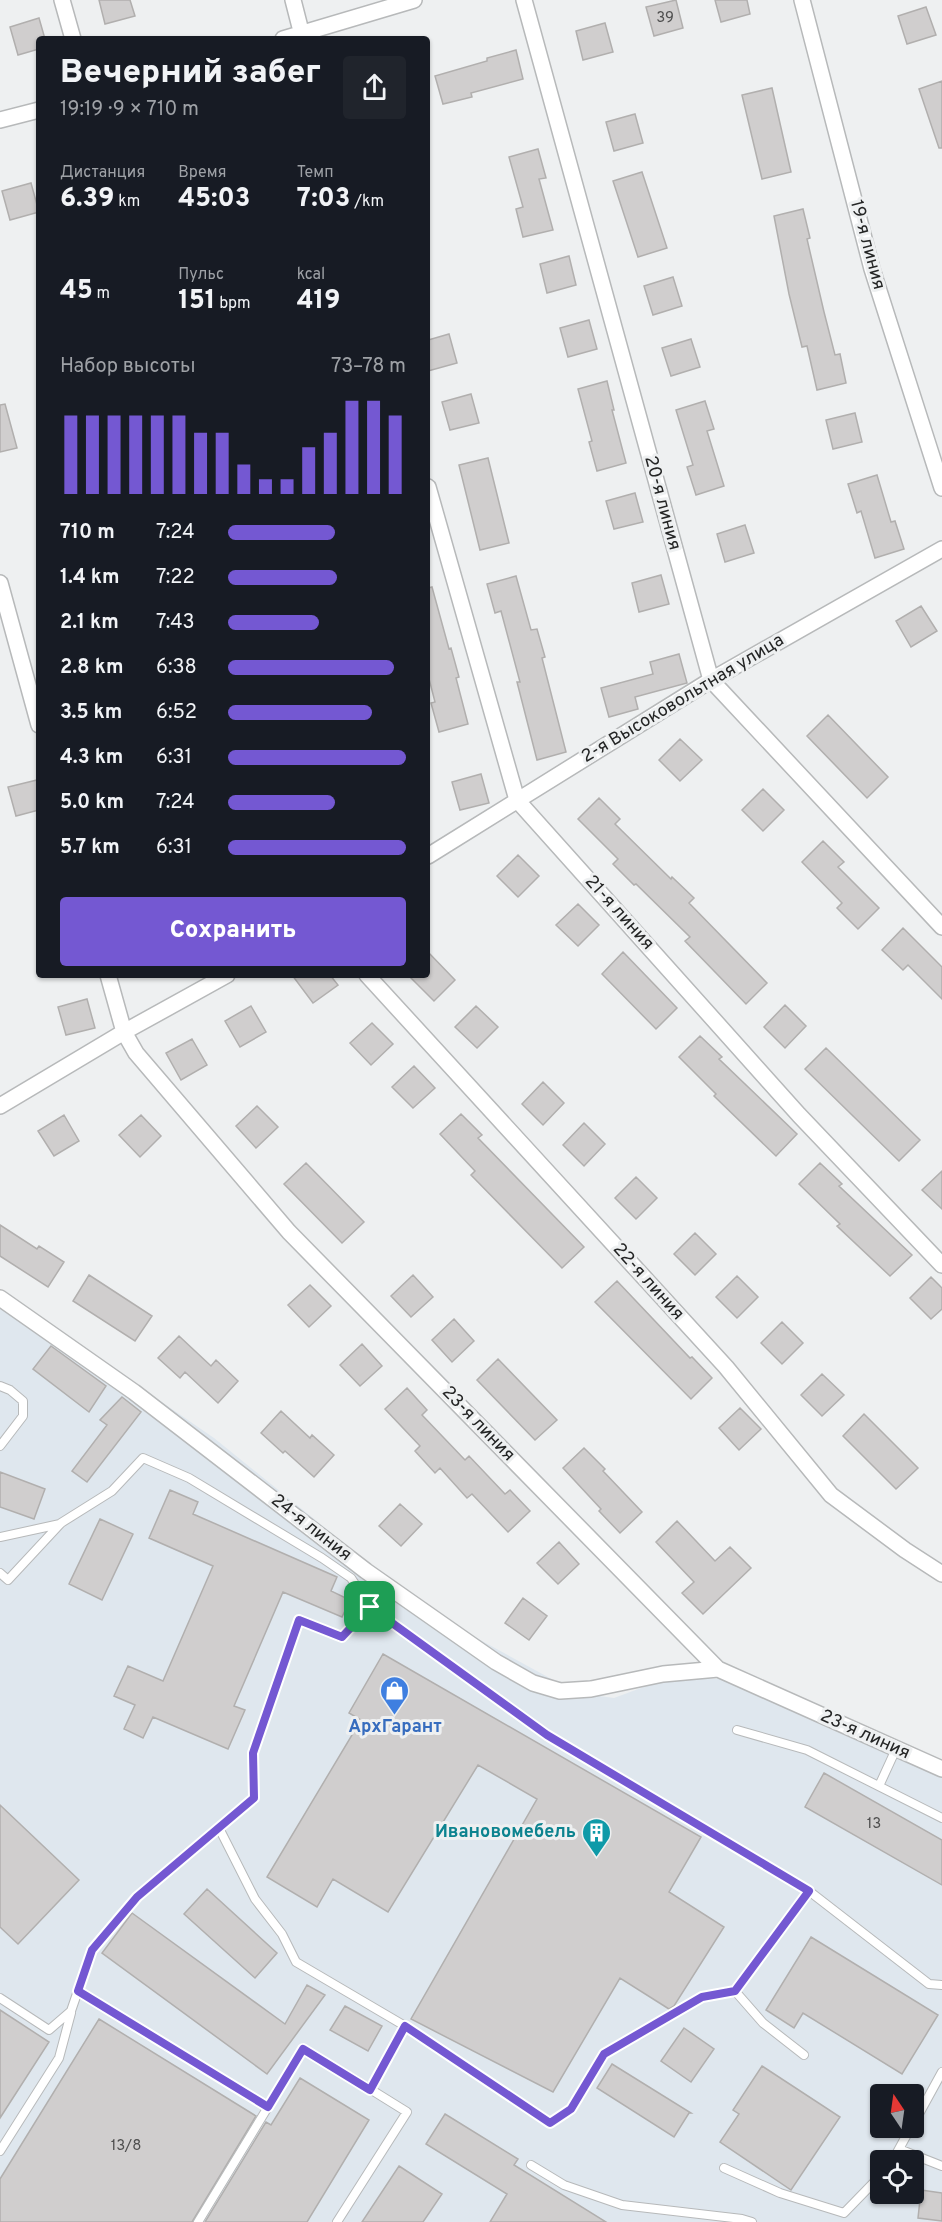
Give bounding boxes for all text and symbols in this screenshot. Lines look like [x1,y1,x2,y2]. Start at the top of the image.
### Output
house number: 39 [656,9,674,28]
text: Вечерний забег [60,53,321,95]
button: share [343,56,406,119]
text: 19:19 · 9 × 710 m [60,97,199,123]
text: Дистанция [60,163,145,183]
text: Время [178,163,226,183]
text: Темп [297,163,334,183]
text: 6.39 [60,183,114,216]
text: 45:03 [178,183,250,216]
text: 7:03 [297,183,350,216]
text: km [114,192,140,212]
text: /km [350,192,384,212]
street label: 19-я линия [844,198,890,292]
text: Пульс [178,265,224,285]
text: kcal [297,265,325,285]
text: 45 [60,275,93,308]
text: m [93,284,110,304]
text: 151 [178,285,215,318]
text: 419 [297,285,340,318]
text: bpm [215,294,251,314]
text: Набор высоты [60,354,196,380]
text: 73–78 m [331,354,406,380]
street label: 20-я линия [638,453,686,553]
text: 710 m [60,520,115,546]
text: 7:24 [156,520,195,546]
text: 1.4 km [60,565,120,591]
text: 7:22 [156,565,195,591]
text: 2.1 km [60,610,119,636]
text: 7:43 [156,610,195,636]
street label: 2-я Высоковольтная улица [577,629,789,769]
text: 2.8 km [60,655,123,681]
text: 6:38 [156,655,197,681]
text: 3.5 km [60,700,122,726]
text: 6:52 [156,700,197,726]
text: 4.3 km [60,745,123,771]
text: 6:31 [156,745,192,771]
text: 5.0 km [60,790,124,816]
text: 7:24 [156,790,195,816]
text: 5.7 km [60,835,120,861]
text: 6:31 [156,835,192,861]
street label: 21-я линия [579,871,659,955]
button: Сохранить [60,897,406,966]
street label: 22-я линия [607,1239,689,1325]
street label: 23-я линия [436,1381,520,1467]
street label: 24-я линия [266,1489,356,1567]
pin [344,1581,395,1632]
icon: arrive [353,1590,386,1623]
shop icon: АрхГарант [379,1674,411,1716]
street label: 23-я линия [816,1705,914,1765]
place label: АрхГарант [348,1716,442,1739]
house number: 13 [867,1815,881,1834]
building icon: Ивановомебель [581,1816,613,1858]
place label: Ивановомебель [435,1821,576,1844]
north arrow [870,2084,924,2138]
map controls [870,2084,924,2204]
house number: 13/8 [111,2137,141,2156]
button: locate [870,2150,924,2204]

